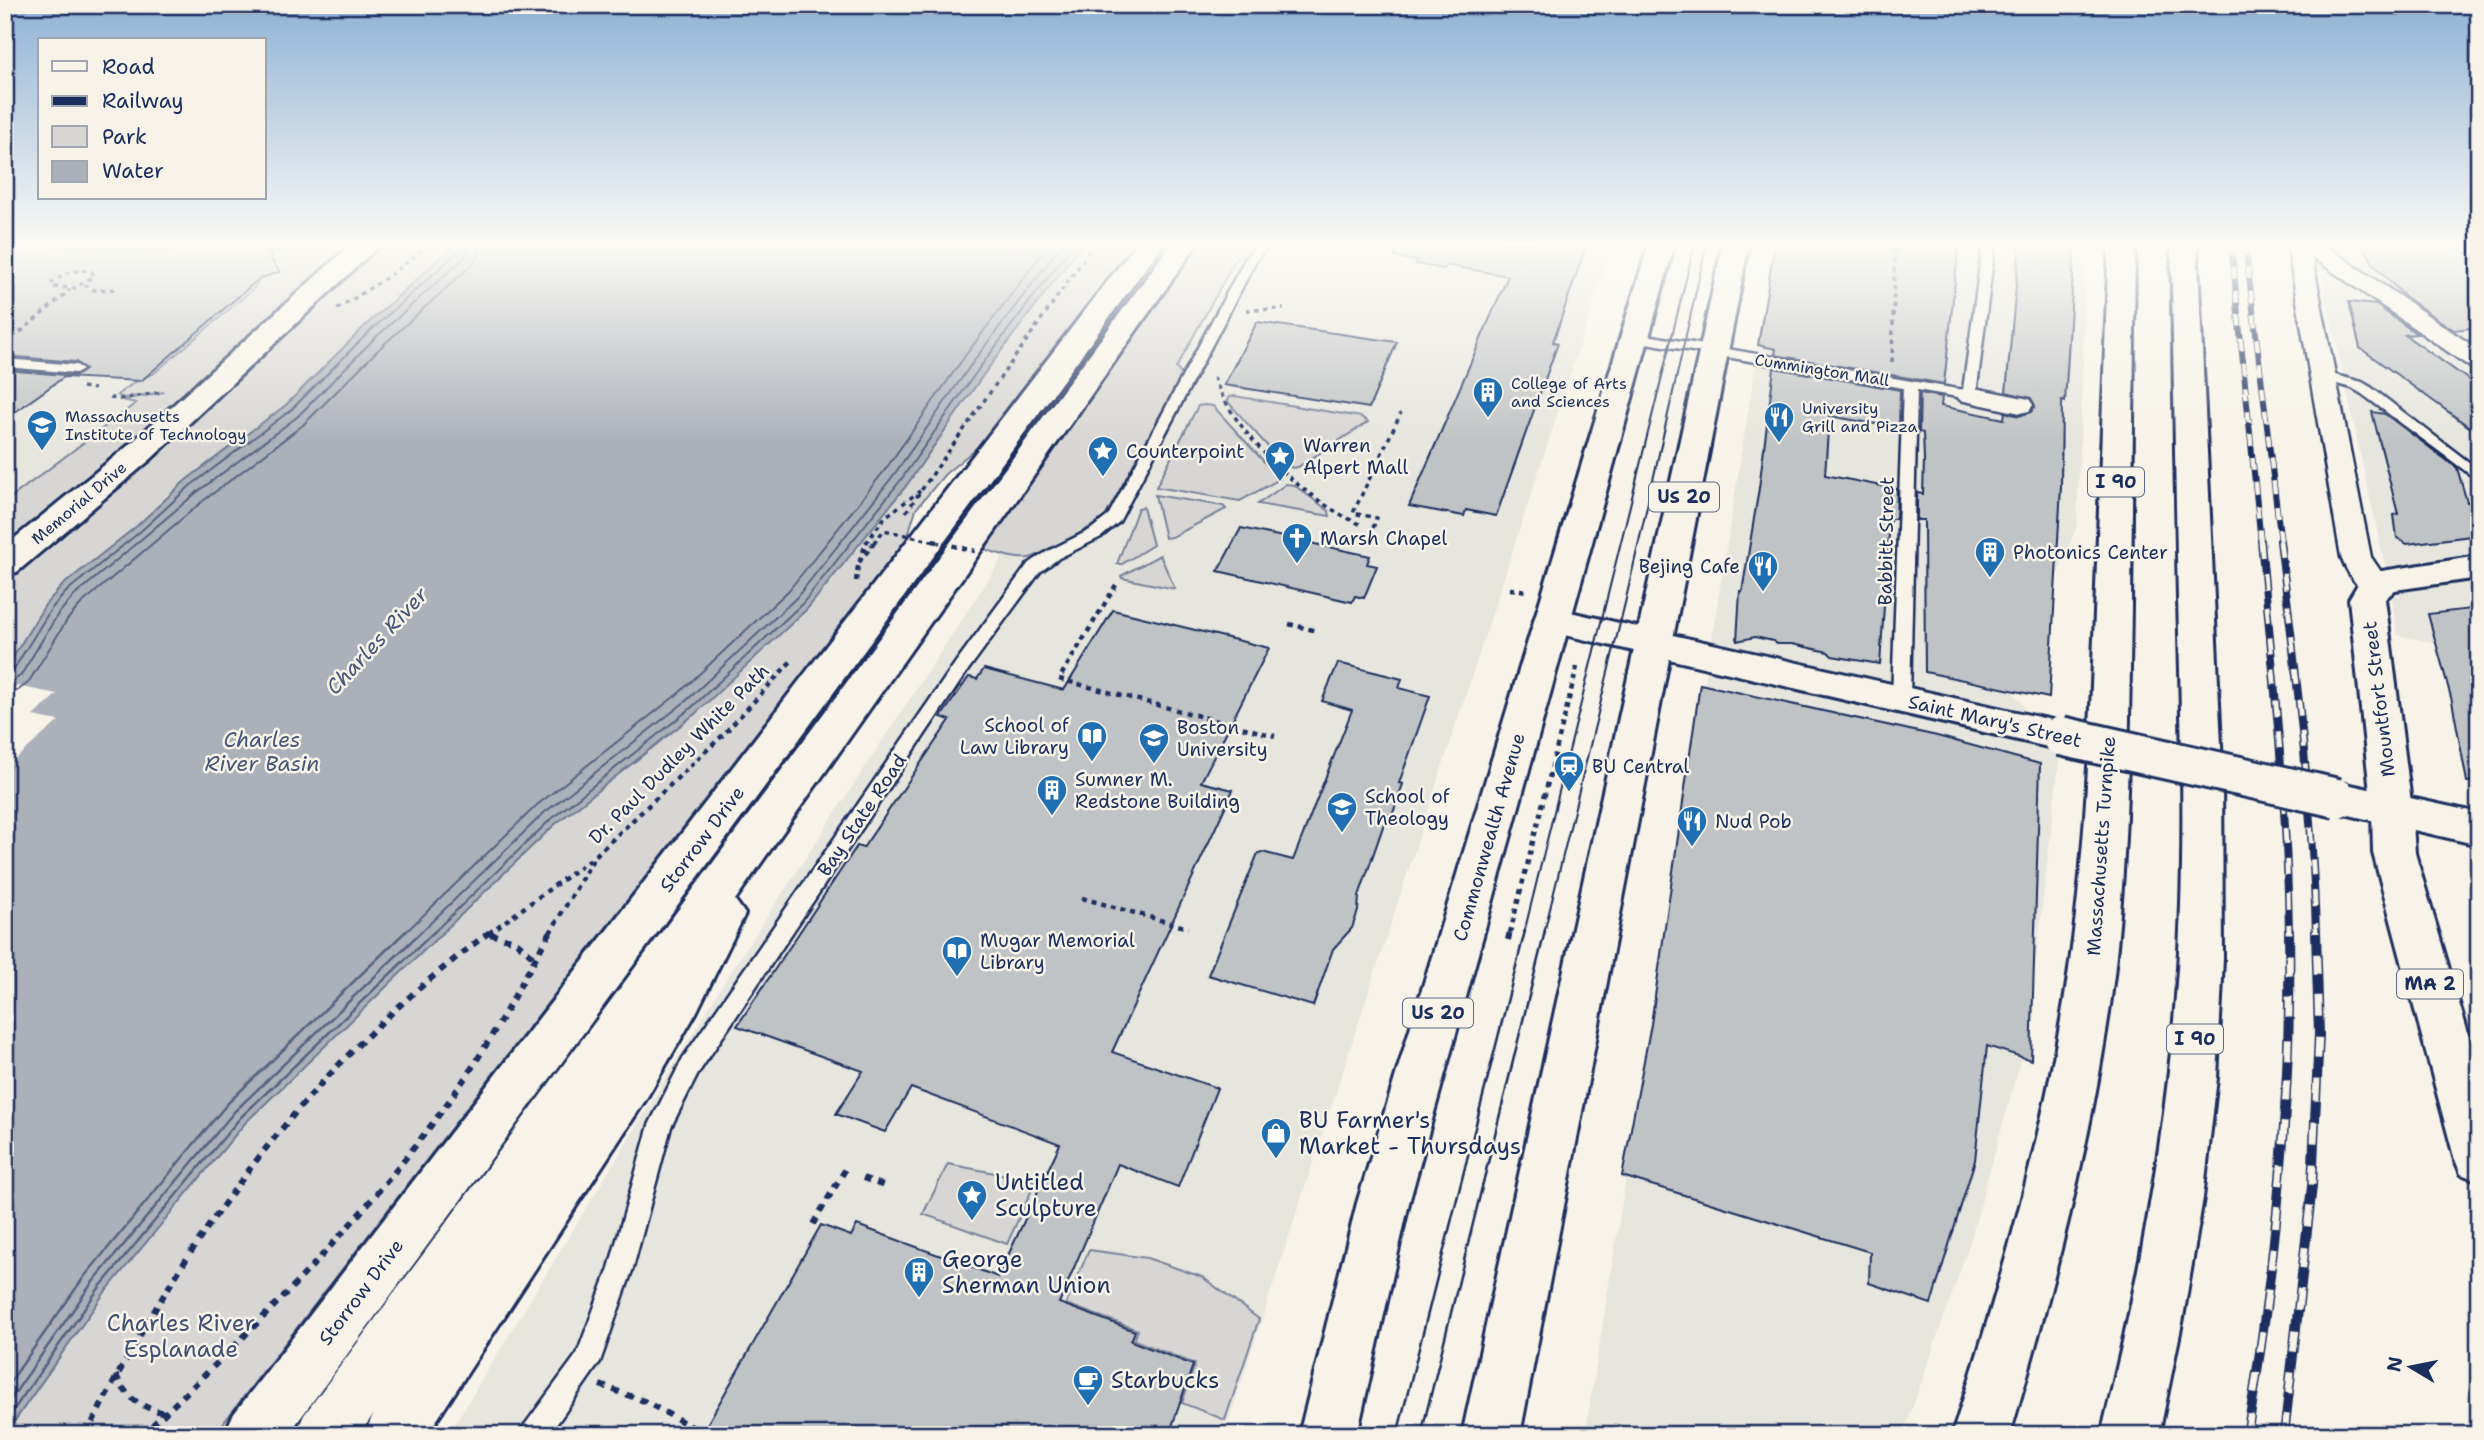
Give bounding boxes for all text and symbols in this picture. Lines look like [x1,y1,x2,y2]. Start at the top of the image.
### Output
legend [38,38,266,200]
text: Road [102,53,155,81]
text: Railway [102,87,184,115]
text: Park [102,123,147,151]
text: Water [102,157,164,185]
street label: Cummington Mall [1753,349,1891,391]
place label: College of Arts and Sciences [1511,373,1627,412]
building icon: College of Arts and Sciences [1471,375,1505,419]
place label: University Grill and Pizza [1802,398,1918,437]
restaurant icon: University Grill and Pizza [1762,400,1796,444]
place label: Massachusetts Institute of Technology [65,406,247,445]
school or university icon: Massachusetts Institute of Technology [25,408,59,452]
place label: Warren Alpert Mall [1303,433,1408,480]
place icon: Counterpoint [1086,434,1120,478]
place label: Counterpoint [1126,439,1245,464]
place icon: Warren Alpert Mall [1263,439,1297,483]
street label: Memorial Drive [27,457,131,549]
road number: I 90 [2088,468,2144,496]
street label: Babbitt Street [1872,476,1900,606]
road number: US 20 [1649,482,1719,512]
church icon: Marsh Chapel [1280,521,1314,565]
place label: Marsh Chapel [1320,526,1448,551]
building icon: Photonics Center [1973,535,2007,579]
place label: Photonics Center [2013,540,2168,565]
restaurant icon: Bejing Cafe [1746,549,1780,593]
place label: Bejing Cafe [1639,554,1740,579]
water label: Charles River [320,580,435,701]
street label: Mountfort Street [2357,620,2401,778]
street label: Dr. Paul Dudley White Path [583,658,775,850]
street label: Saint Mary's Street [1906,689,2084,753]
place label: School of Law Library [960,713,1070,760]
place label: Boston University [1177,715,1268,762]
library icon: School of Law Library [1075,719,1109,763]
school or university icon: Boston University [1137,721,1171,765]
water label: Charles River Basin [205,726,319,778]
street label: Commonwealth Avenue [1447,730,1531,944]
street label: Massachusetts Turnpike [2081,735,2121,957]
street label: Bay State Road [812,749,912,881]
station icon: BU Central [1552,749,1586,793]
place label: BU Central [1592,754,1690,779]
place label: Sumner M. Redstone Building [1075,767,1240,814]
building icon: Sumner M. Redstone Building [1035,773,1069,817]
street label: Storrow Drive [654,781,750,897]
place label: School of Theology [1365,784,1451,831]
school or university icon: School of Theology [1325,790,1359,834]
restaurant icon: Nud Pob [1675,804,1709,848]
place label: Nud Pob [1715,809,1792,834]
place label: Mugar Memorial Library [980,928,1135,975]
library icon: Mugar Memorial Library [940,934,974,978]
road number: MA 2 [2397,970,2463,999]
road number: US 20 [1403,998,1473,1028]
road number: I 90 [2167,1024,2223,1054]
place label: BU Farmer's Market - Thursdays [1299,1105,1521,1161]
shop icon: BU Farmer's Market - Thursdays [1259,1116,1293,1160]
place label: Untitled Sculpture [995,1167,1097,1223]
place icon: Untitled Sculpture [955,1178,989,1222]
street label: Storrow Drive [313,1234,409,1350]
place label: George Sherman Union [942,1244,1111,1300]
building icon: George Sherman Union [902,1255,936,1299]
park label: Charles River Esplanade [107,1308,255,1364]
north arrow [2376,1332,2446,1402]
text: N [2381,1355,2408,1374]
cafe icon: Starbucks [1071,1363,1105,1407]
place label: Starbucks [1111,1365,1219,1395]

